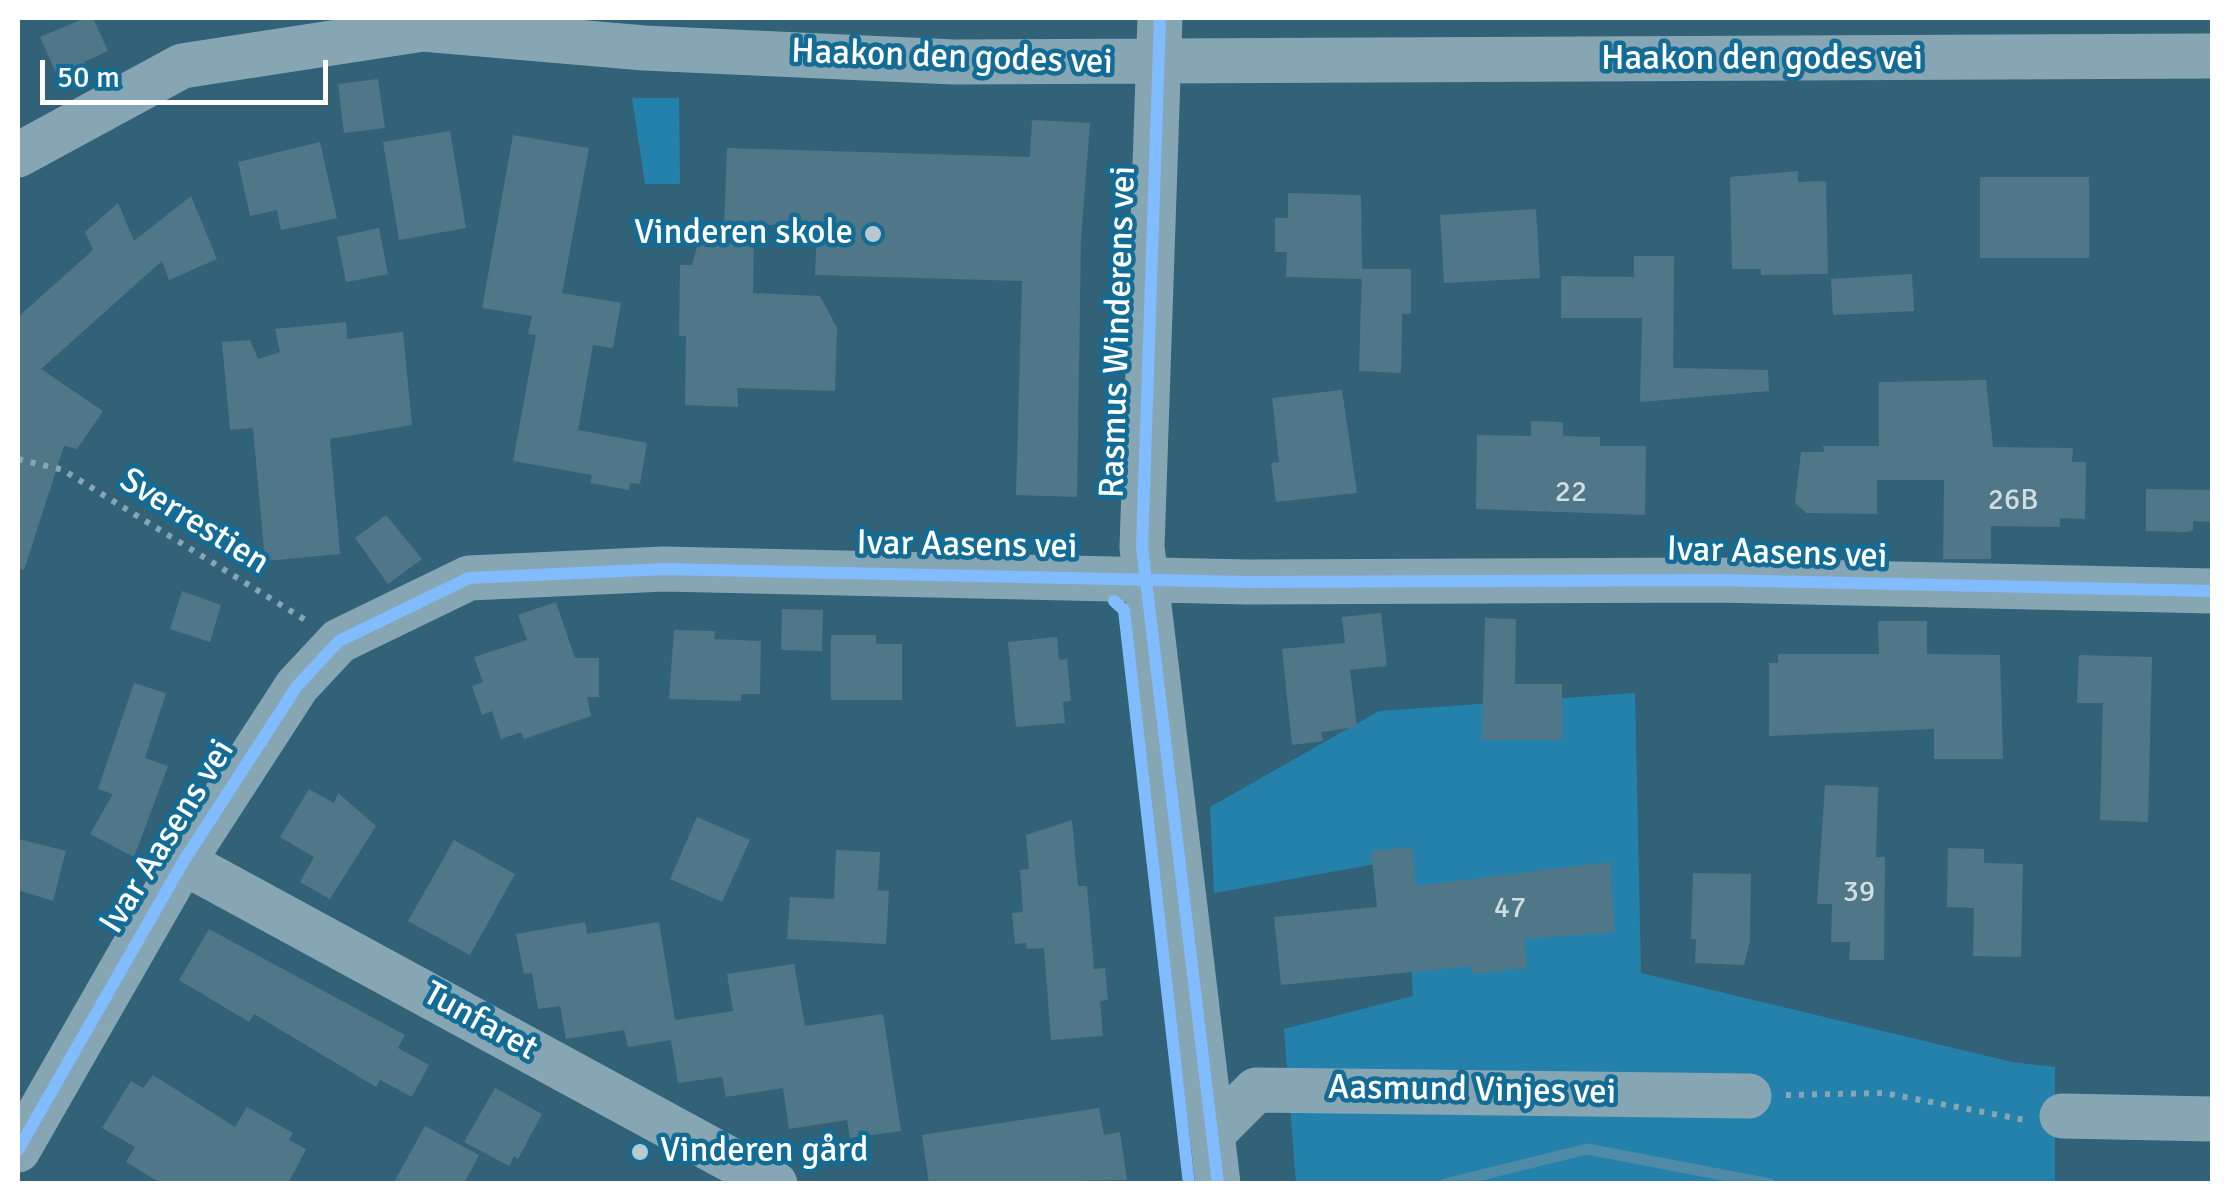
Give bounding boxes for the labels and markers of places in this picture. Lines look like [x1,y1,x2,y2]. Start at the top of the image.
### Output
place label: Vinderen skole [634,213,853,255]
marker: Vinderen skole [862,223,884,245]
place label: Vinderen gård [660,1131,869,1173]
marker: Vinderen gård [629,1141,651,1163]

